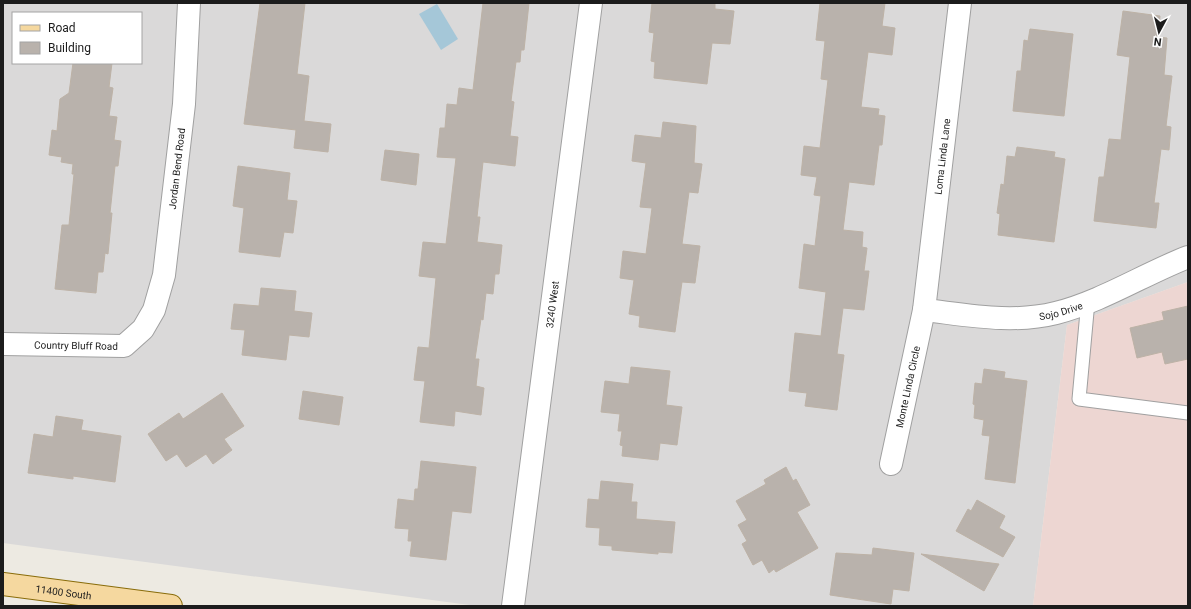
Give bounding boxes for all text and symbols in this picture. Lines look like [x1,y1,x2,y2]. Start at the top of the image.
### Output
legend [12,12,142,64]
north arrow [1139,12,1179,52]
text: Road [48,21,76,35]
text: N [1153,34,1162,48]
text: Building [48,41,91,55]
street label: Loma Linda Lane [933,118,952,195]
street label: Jordan Bend Road [167,127,187,210]
street label: 3240 West [544,280,561,329]
street label: Sojo Drive [1038,300,1084,322]
street label: Country Bluff Road [34,340,118,352]
street label: Monte Linda Circle [894,345,922,429]
street label: 11400 South [35,583,92,602]

